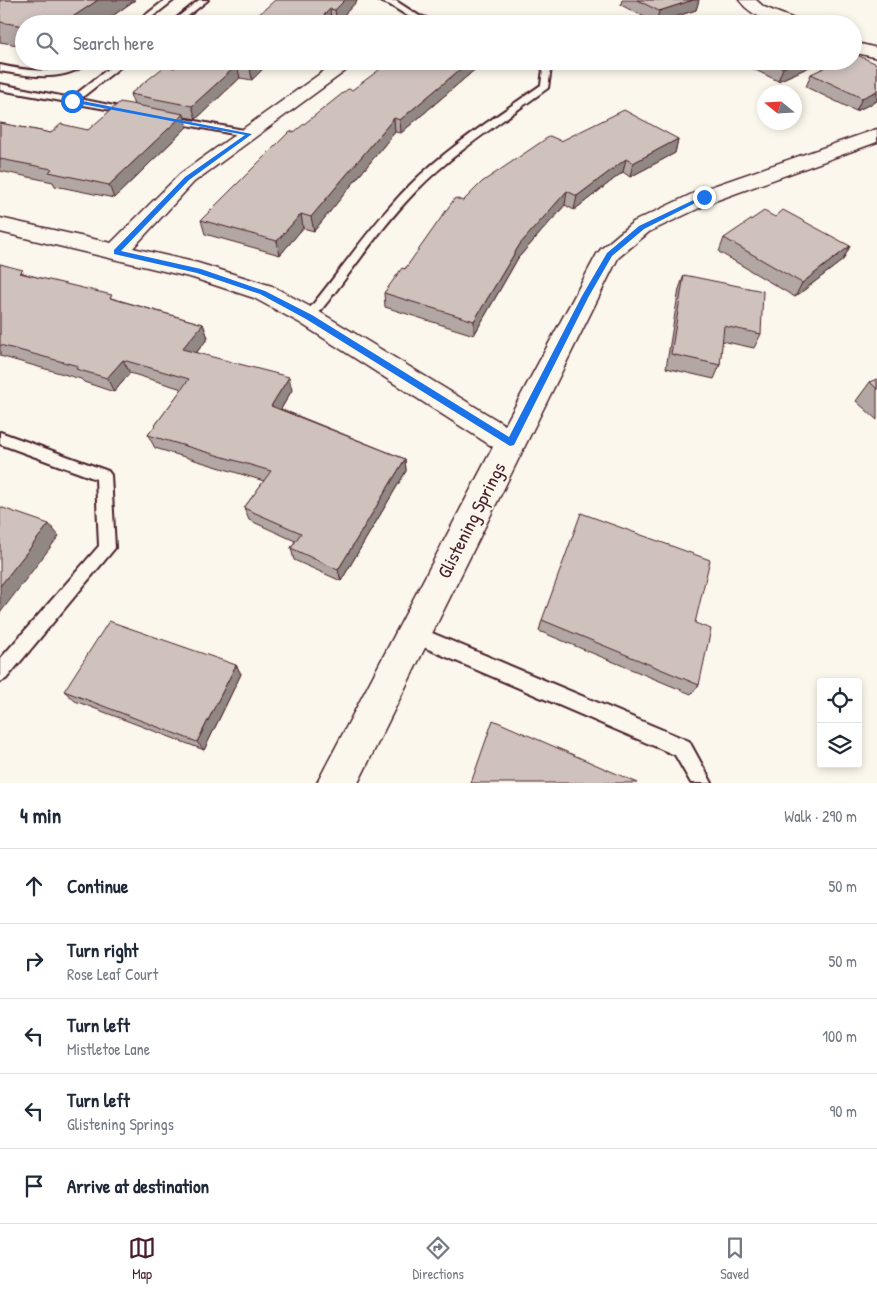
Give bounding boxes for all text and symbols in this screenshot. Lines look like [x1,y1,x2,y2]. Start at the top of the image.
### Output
search box [15,15,862,70]
icon: search [33,29,61,57]
text: Search here [73,30,154,56]
north arrow [757,85,802,130]
route start [61,90,84,113]
route end [693,186,716,209]
street label: Glistening Springs [431,458,511,582]
map controls [817,678,862,768]
button: locate [817,678,862,723]
button: layers [817,723,862,768]
text: 4 min [20,801,61,830]
text: Walk · 290 m [784,805,857,827]
icon: ahead [20,872,48,900]
text: Continue [67,873,128,899]
text: 50 m [829,875,857,897]
text: Turn right [67,937,138,963]
icon: right [20,947,48,975]
text: 50 m [829,950,857,972]
text: Rose Leaf Court [67,963,158,985]
text: Turn left [67,1012,130,1038]
icon: left [20,1022,48,1050]
text: 100 m [822,1025,857,1047]
text: Mistletoe Lane [67,1038,150,1060]
text: Turn left [67,1087,130,1113]
icon: left [20,1097,48,1125]
text: 90 m [829,1100,857,1122]
text: Glistening Springs [67,1113,174,1135]
icon: arrive [20,1172,48,1200]
text: Arrive at destination [67,1173,209,1199]
tab: Map [128,1234,156,1283]
tab: Directions [412,1234,464,1283]
tab: Saved [720,1234,749,1283]

